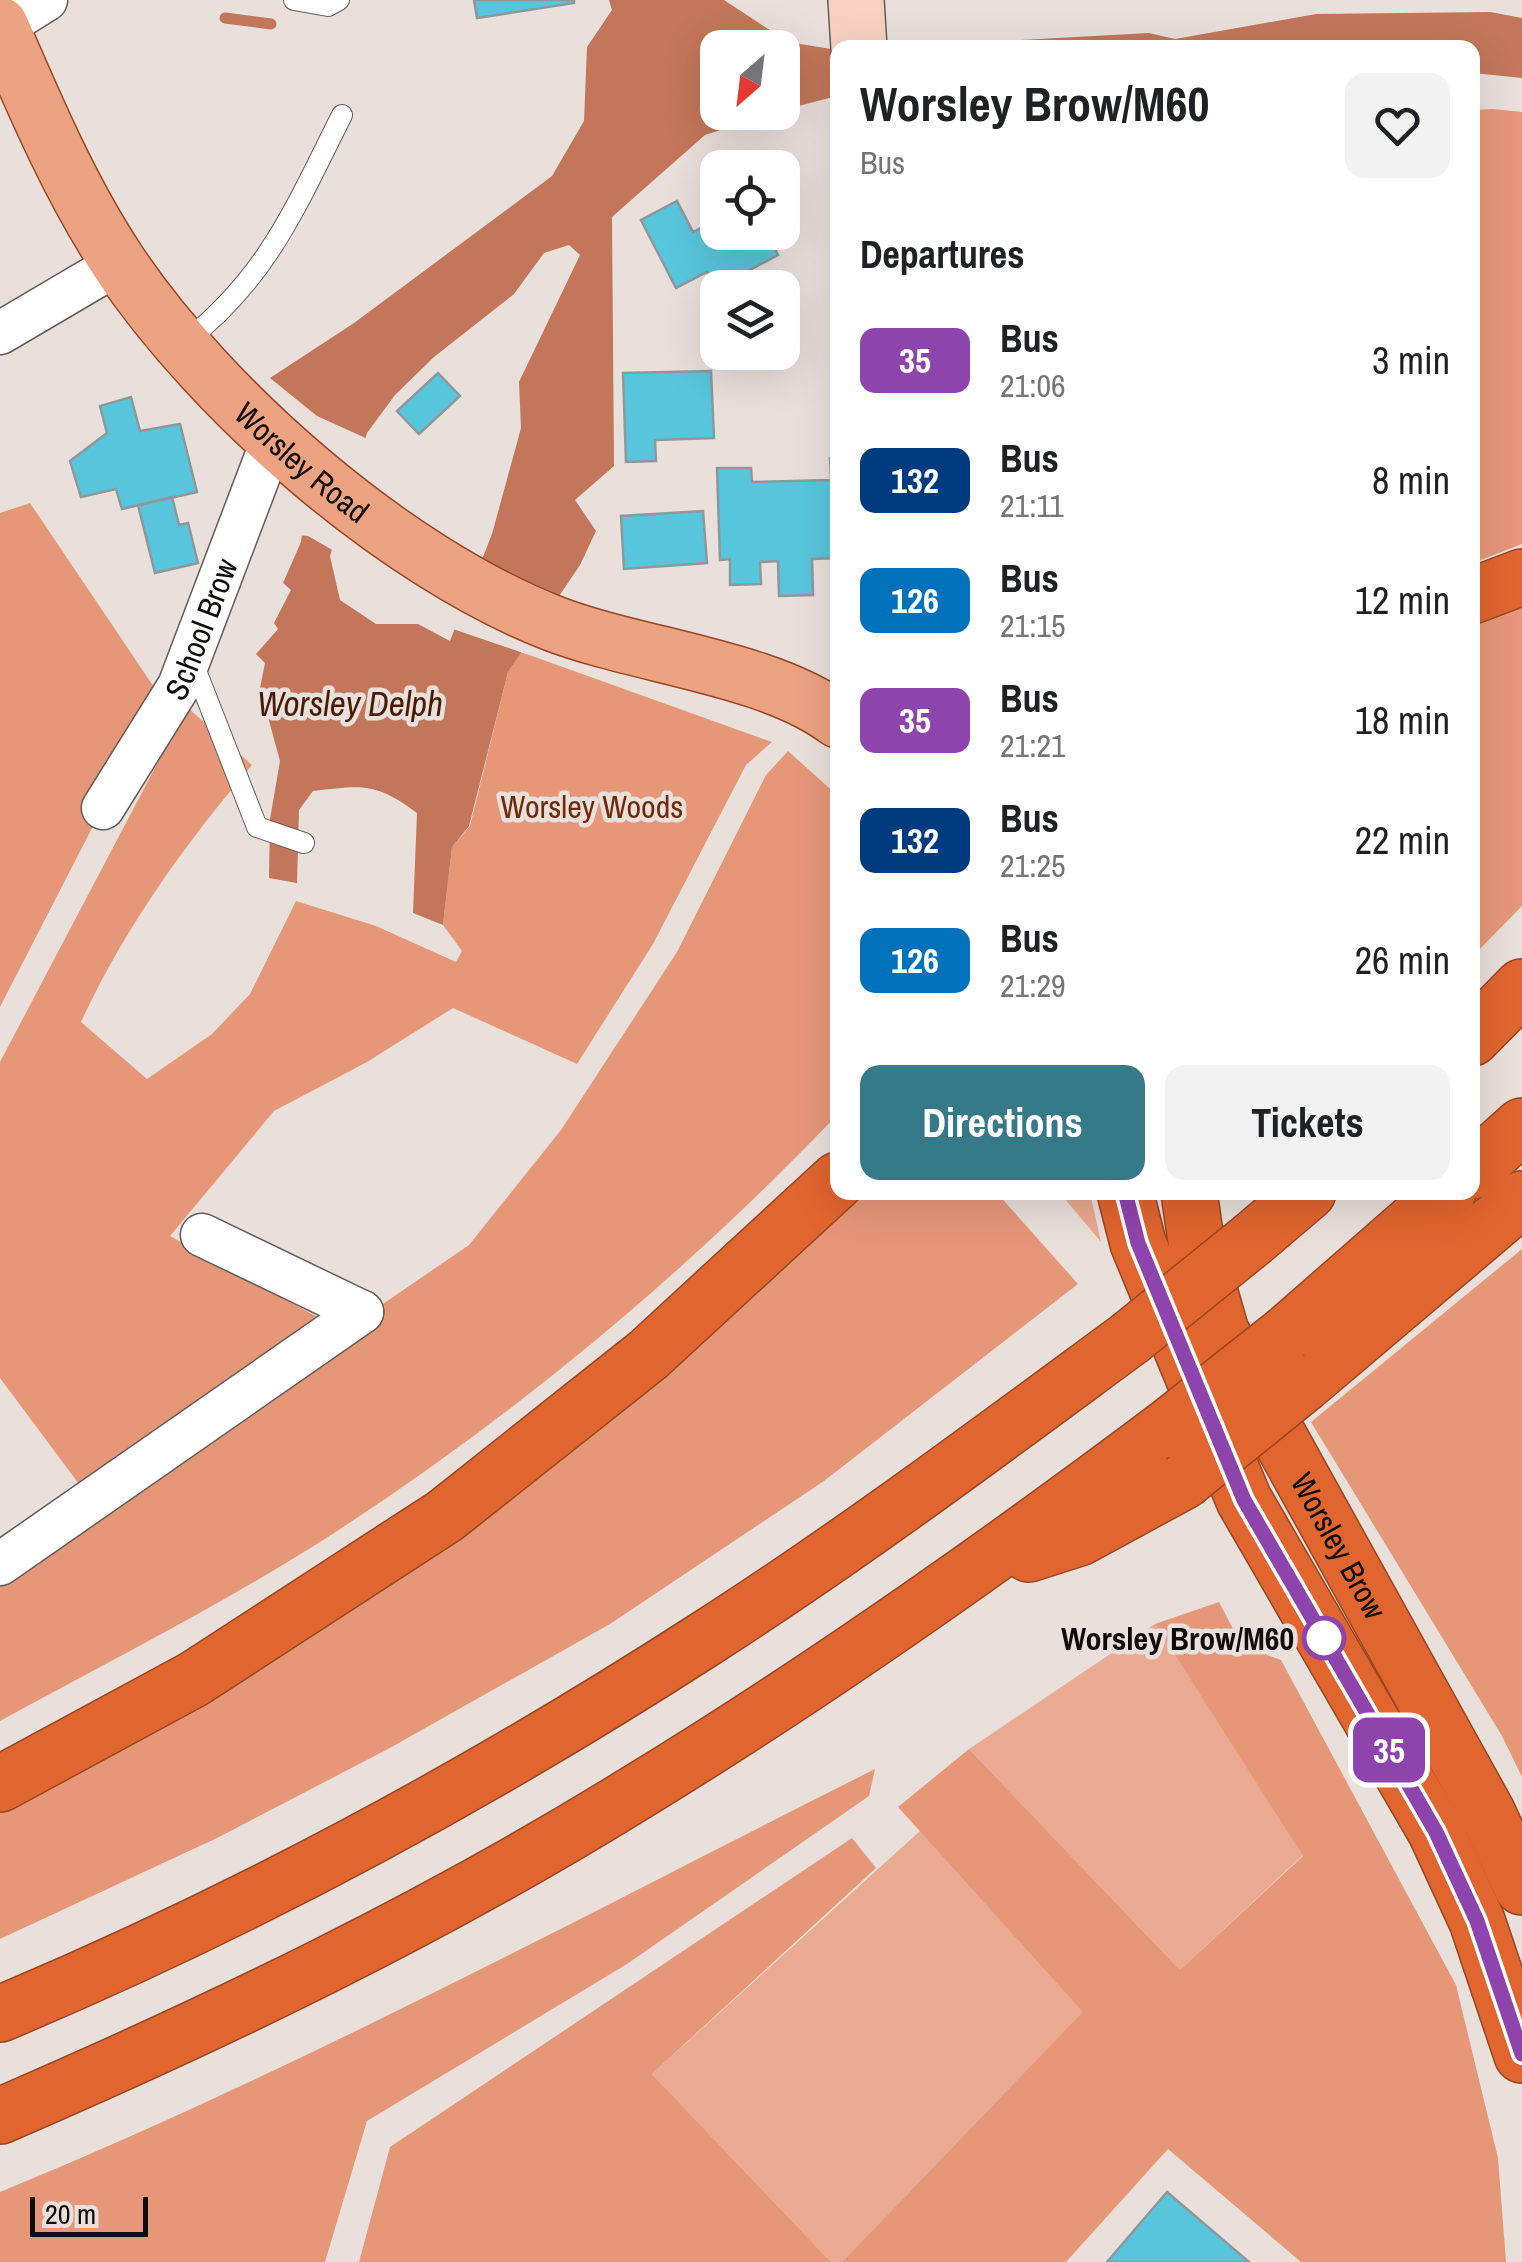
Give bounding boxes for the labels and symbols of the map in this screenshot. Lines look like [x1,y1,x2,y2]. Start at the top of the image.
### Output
north arrow [700,30,800,130]
street label: Worsley Road [226,392,378,532]
street label: School Brow [154,552,247,708]
water label: Worsley Delph [257,680,443,727]
park label: Worsley Woods [501,785,683,828]
street label: Worsley Brow [1281,1464,1397,1627]
place label: Worsley Brow/M60 [1061,1617,1294,1660]
marker: Worsley Brow/M60 [1303,1617,1345,1659]
line badge: 35 [1344,1718,1434,1782]
scale bar [30,2192,148,2236]

